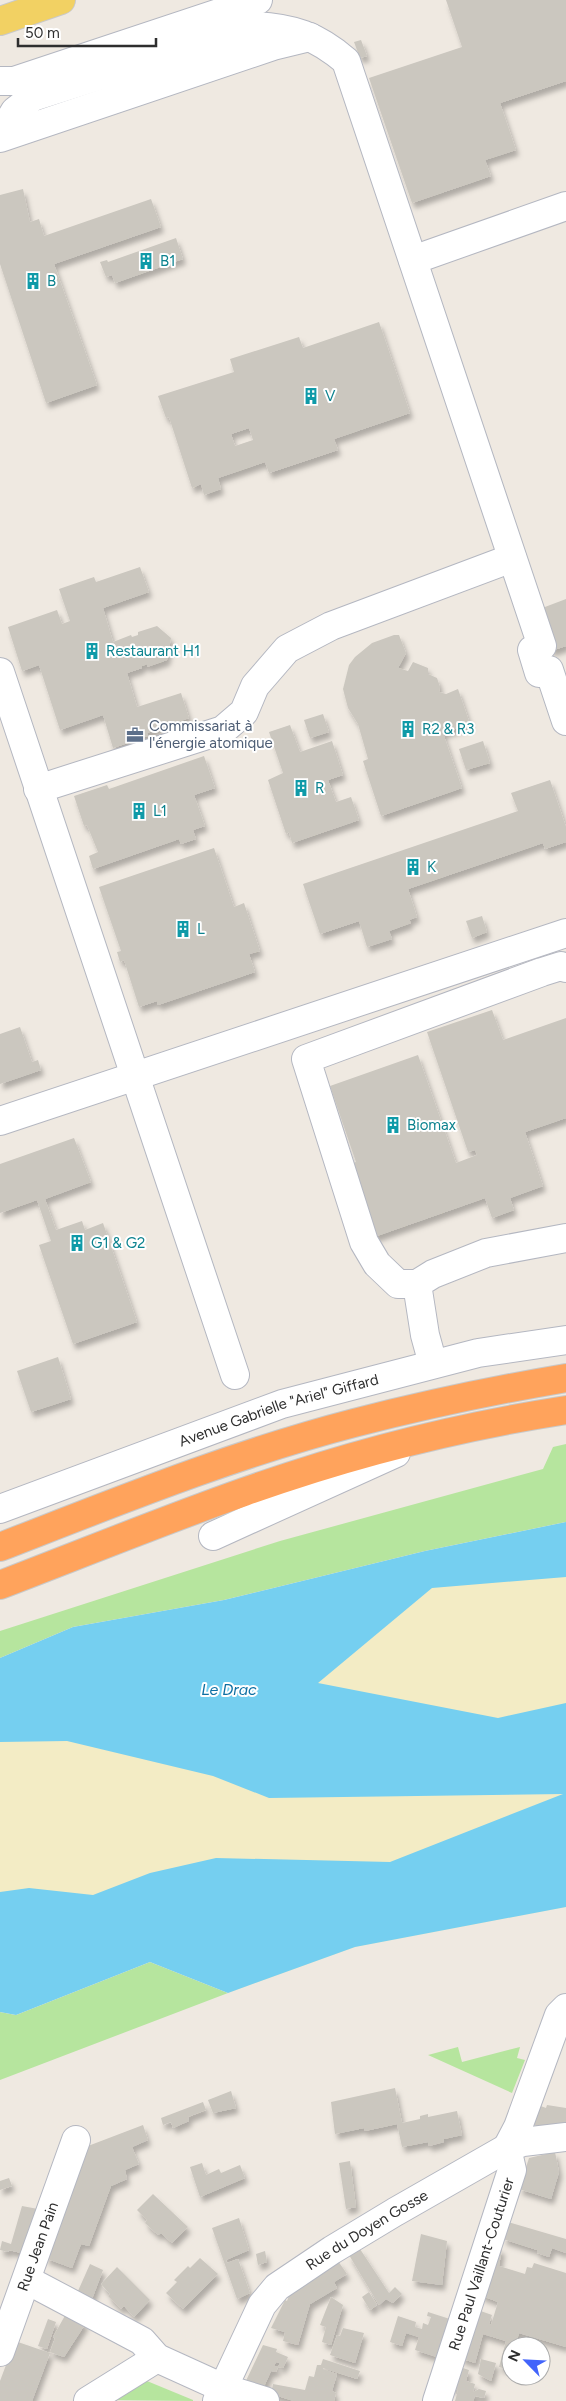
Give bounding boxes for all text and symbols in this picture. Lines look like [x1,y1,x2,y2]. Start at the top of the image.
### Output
scale bar [18,15,155,47]
text: 50 m [25,24,60,42]
building icon: B1 [136,251,156,271]
place label: B1 [160,252,175,270]
building icon: B [23,271,43,291]
place label: B [47,272,56,290]
building icon: V [301,386,321,406]
place label: V [325,387,336,405]
building icon: Restaurant H1 [82,641,102,661]
place label: Restaurant H1 [106,642,200,660]
place label: Commissariat à l'énergie atomique [149,717,273,752]
building icon: R2 & R3 [398,719,418,739]
place label: R2 & R3 [422,720,474,738]
office icon: Commissariat à l'énergie atomique [125,725,145,745]
building icon: R [291,778,311,798]
place label: R [315,779,324,797]
building icon: L1 [129,801,149,821]
place label: L1 [153,802,167,820]
building icon: K [403,857,423,877]
place label: K [427,858,437,876]
building icon: L [173,919,193,939]
place label: L [197,920,205,938]
building icon: Biomax [383,1115,403,1135]
place label: Biomax [407,1116,456,1134]
building icon: G1 & G2 [67,1233,87,1253]
place label: G1 & G2 [91,1234,145,1252]
street label: Avenue Gabrielle "Ariel" Giffard [176,1370,381,1451]
water label: Le Drac [201,1680,257,1699]
street label: Rue Paul Vaillant-Couturier [445,2175,518,2353]
street label: Rue du Doyen Gosse [302,2186,431,2274]
street label: Rue Jean Pain [14,2200,62,2294]
north arrow [501,2336,551,2386]
text: N [505,2348,525,2364]

